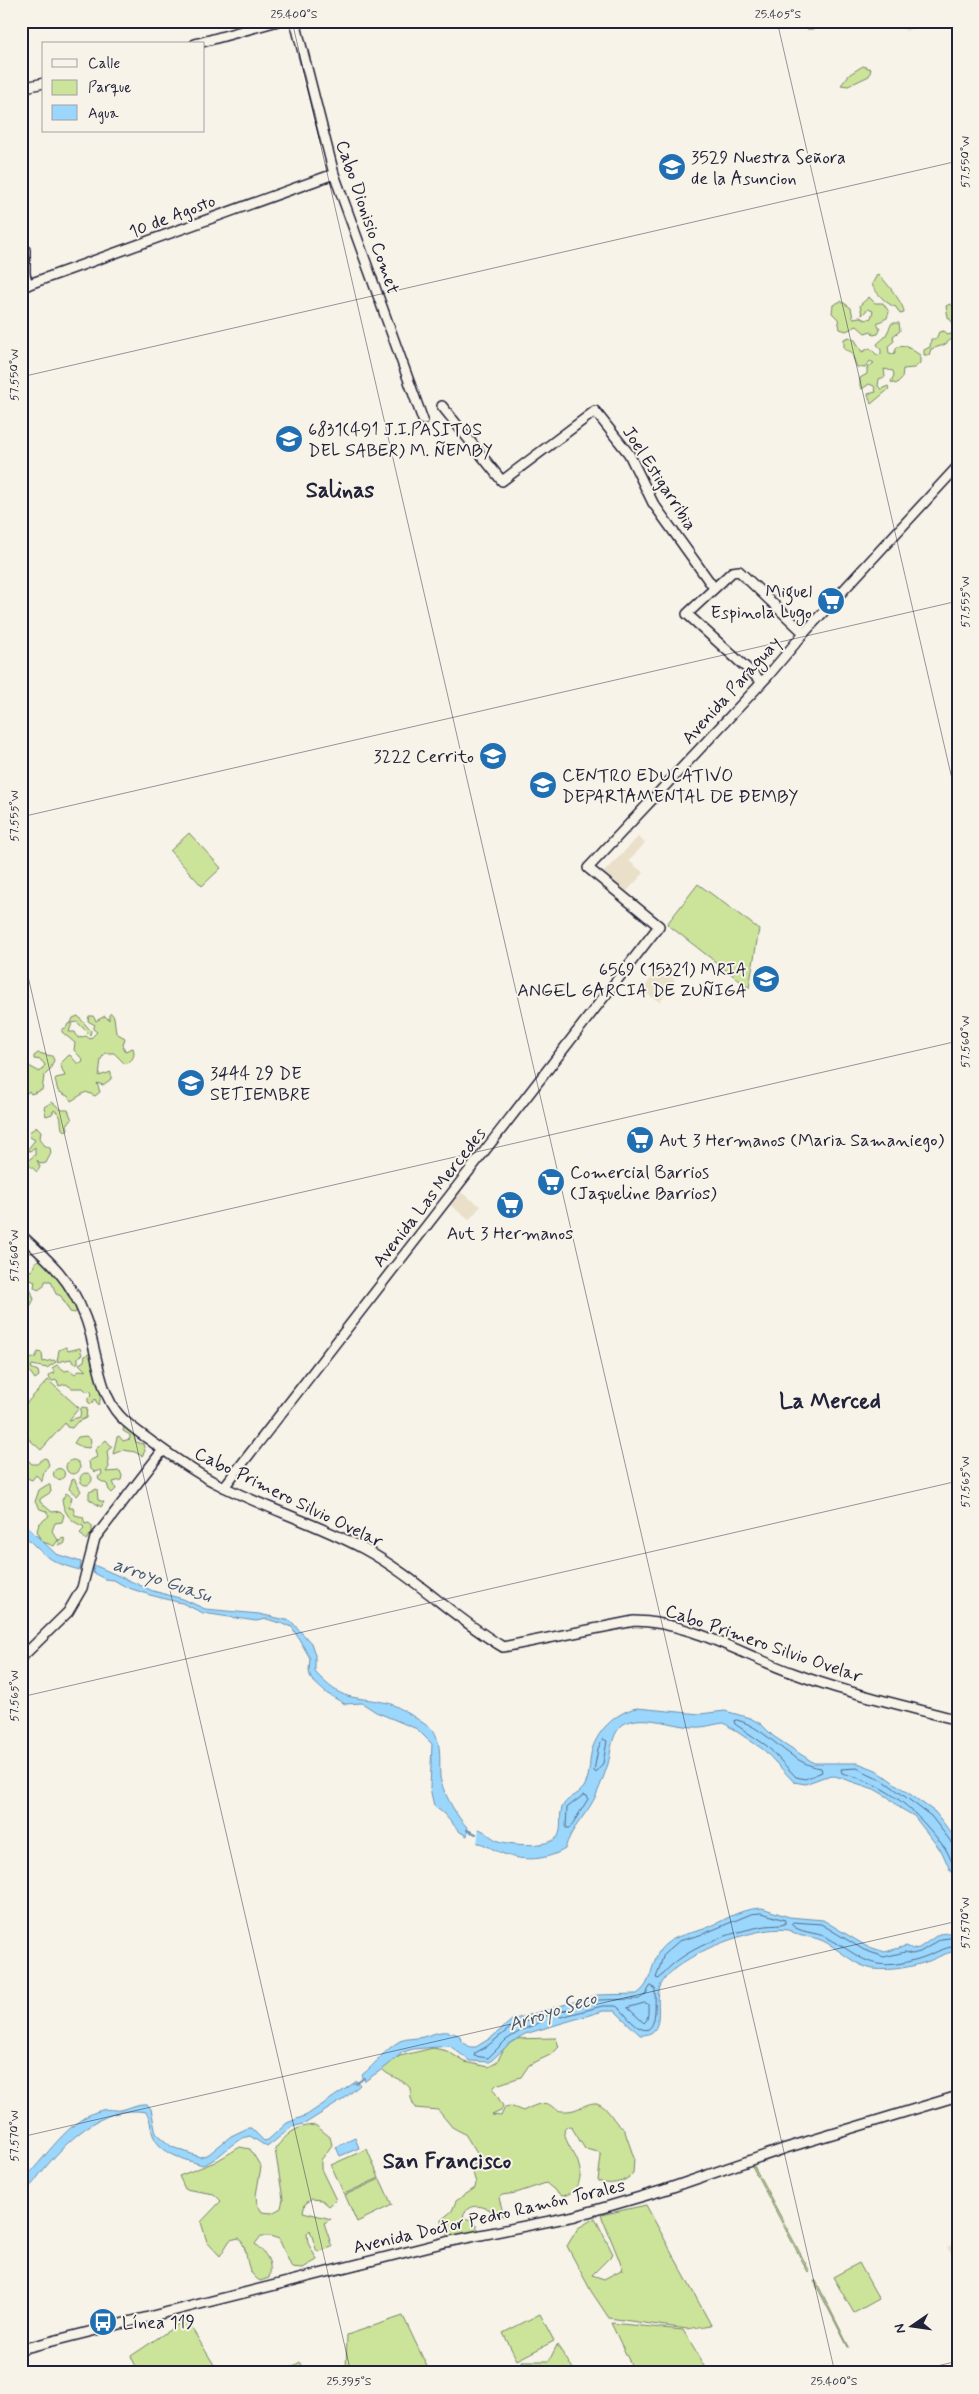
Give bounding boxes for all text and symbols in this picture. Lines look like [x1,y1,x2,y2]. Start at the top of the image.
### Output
text: 25.400°S [271,7,318,23]
text: 25.405°S [755,7,802,23]
legend [42,42,205,132]
text: Calle [88,54,120,74]
text: Parque [88,78,131,98]
text: Agua [88,104,120,124]
text: 57.550°W [958,136,974,188]
street label: Cabo Dionisio Comet [329,137,405,298]
place label: 3529 Nuestra Señora de la Asuncion [691,146,846,191]
school or university icon: 3529 Nuestra Señora de la Asuncion [657,152,687,182]
street label: 10 de Agosto [126,189,219,244]
text: 57.550°W [7,349,23,401]
place label: 6831(491 J.I.PASITOS DEL SABER) M. ÑEMBY [308,418,493,463]
street label: Joel Estigarribia [616,422,702,535]
school or university icon: 6831(491 J.I.PASITOS DEL SABER) M. ÑEMBY [274,424,304,454]
district label: Salinas [306,477,374,505]
text: 57.555°W [958,576,974,628]
place label: Miguel Espinola Lugo [711,580,812,626]
supermarket icon: Miguel Espinola Lugo [816,586,846,616]
street label: Avenida Paraguay [677,632,787,750]
school or university icon: 3222 Cerrito [478,741,508,771]
place label: 3222 Cerrito [374,745,474,769]
place label: CENTRO EDUCATIVO DEPARTAMENTAL DE ÐEMBY [562,764,798,809]
school or university icon: CENTRO EDUCATIVO DEPARTAMENTAL DE ÐEMBY [528,770,558,800]
text: 57.555°W [7,790,23,842]
place label: 6569 (15321) MRIA ANGEL GARCIA DE ZUÑIGA [517,958,747,1003]
school or university icon: 6569 (15321) MRIA ANGEL GARCIA DE ZUÑIGA [751,964,781,994]
text: 57.560°W [958,1016,974,1068]
place label: 3444 29 DE SETIEMBRE [210,1062,310,1107]
school or university icon: 3444 29 DE SETIEMBRE [176,1068,206,1098]
street label: Avenida Las Mercedes [368,1123,492,1273]
supermarket icon: Aut 3 Hermanos (Maria Samaniego) [625,1125,655,1155]
place label: Aut 3 Hermanos (Maria Samaniego) [659,1129,945,1153]
place label: Comercial Barrios (Jaqueline Barrios) [570,1161,717,1206]
supermarket icon: Comercial Barrios (Jaqueline Barrios) [536,1167,566,1197]
supermarket icon: Aut 3 Hermanos [495,1190,525,1220]
place label: Aut 3 Hermanos [447,1222,573,1246]
text: 57.560°W [7,1230,23,1282]
district label: La Merced [779,1388,881,1416]
street label: Cabo Primero Silvio Ovelar [190,1442,387,1554]
text: 57.565°W [958,1456,974,1508]
water label: arroyo Guasu [110,1552,216,1609]
street label: Cabo Primero Silvio Ovelar [662,1599,866,1689]
text: 57.565°W [7,1670,23,1722]
text: 57.570°W [958,1897,974,1949]
water label: Arroyo Seco [505,1985,600,2037]
text: 57.570°W [7,2110,23,2162]
district label: San Francisco [383,2148,512,2176]
street label: Avenida Doctor Pedro Ramón Torales [351,2174,628,2260]
north arrow [886,2302,936,2352]
bus stop icon: Línea 119 [88,2307,118,2337]
place label: Línea 119 [122,2311,195,2335]
text: N [890,2322,910,2335]
text: 25.395°S [326,2374,372,2390]
text: 25.400°S [811,2374,858,2390]

